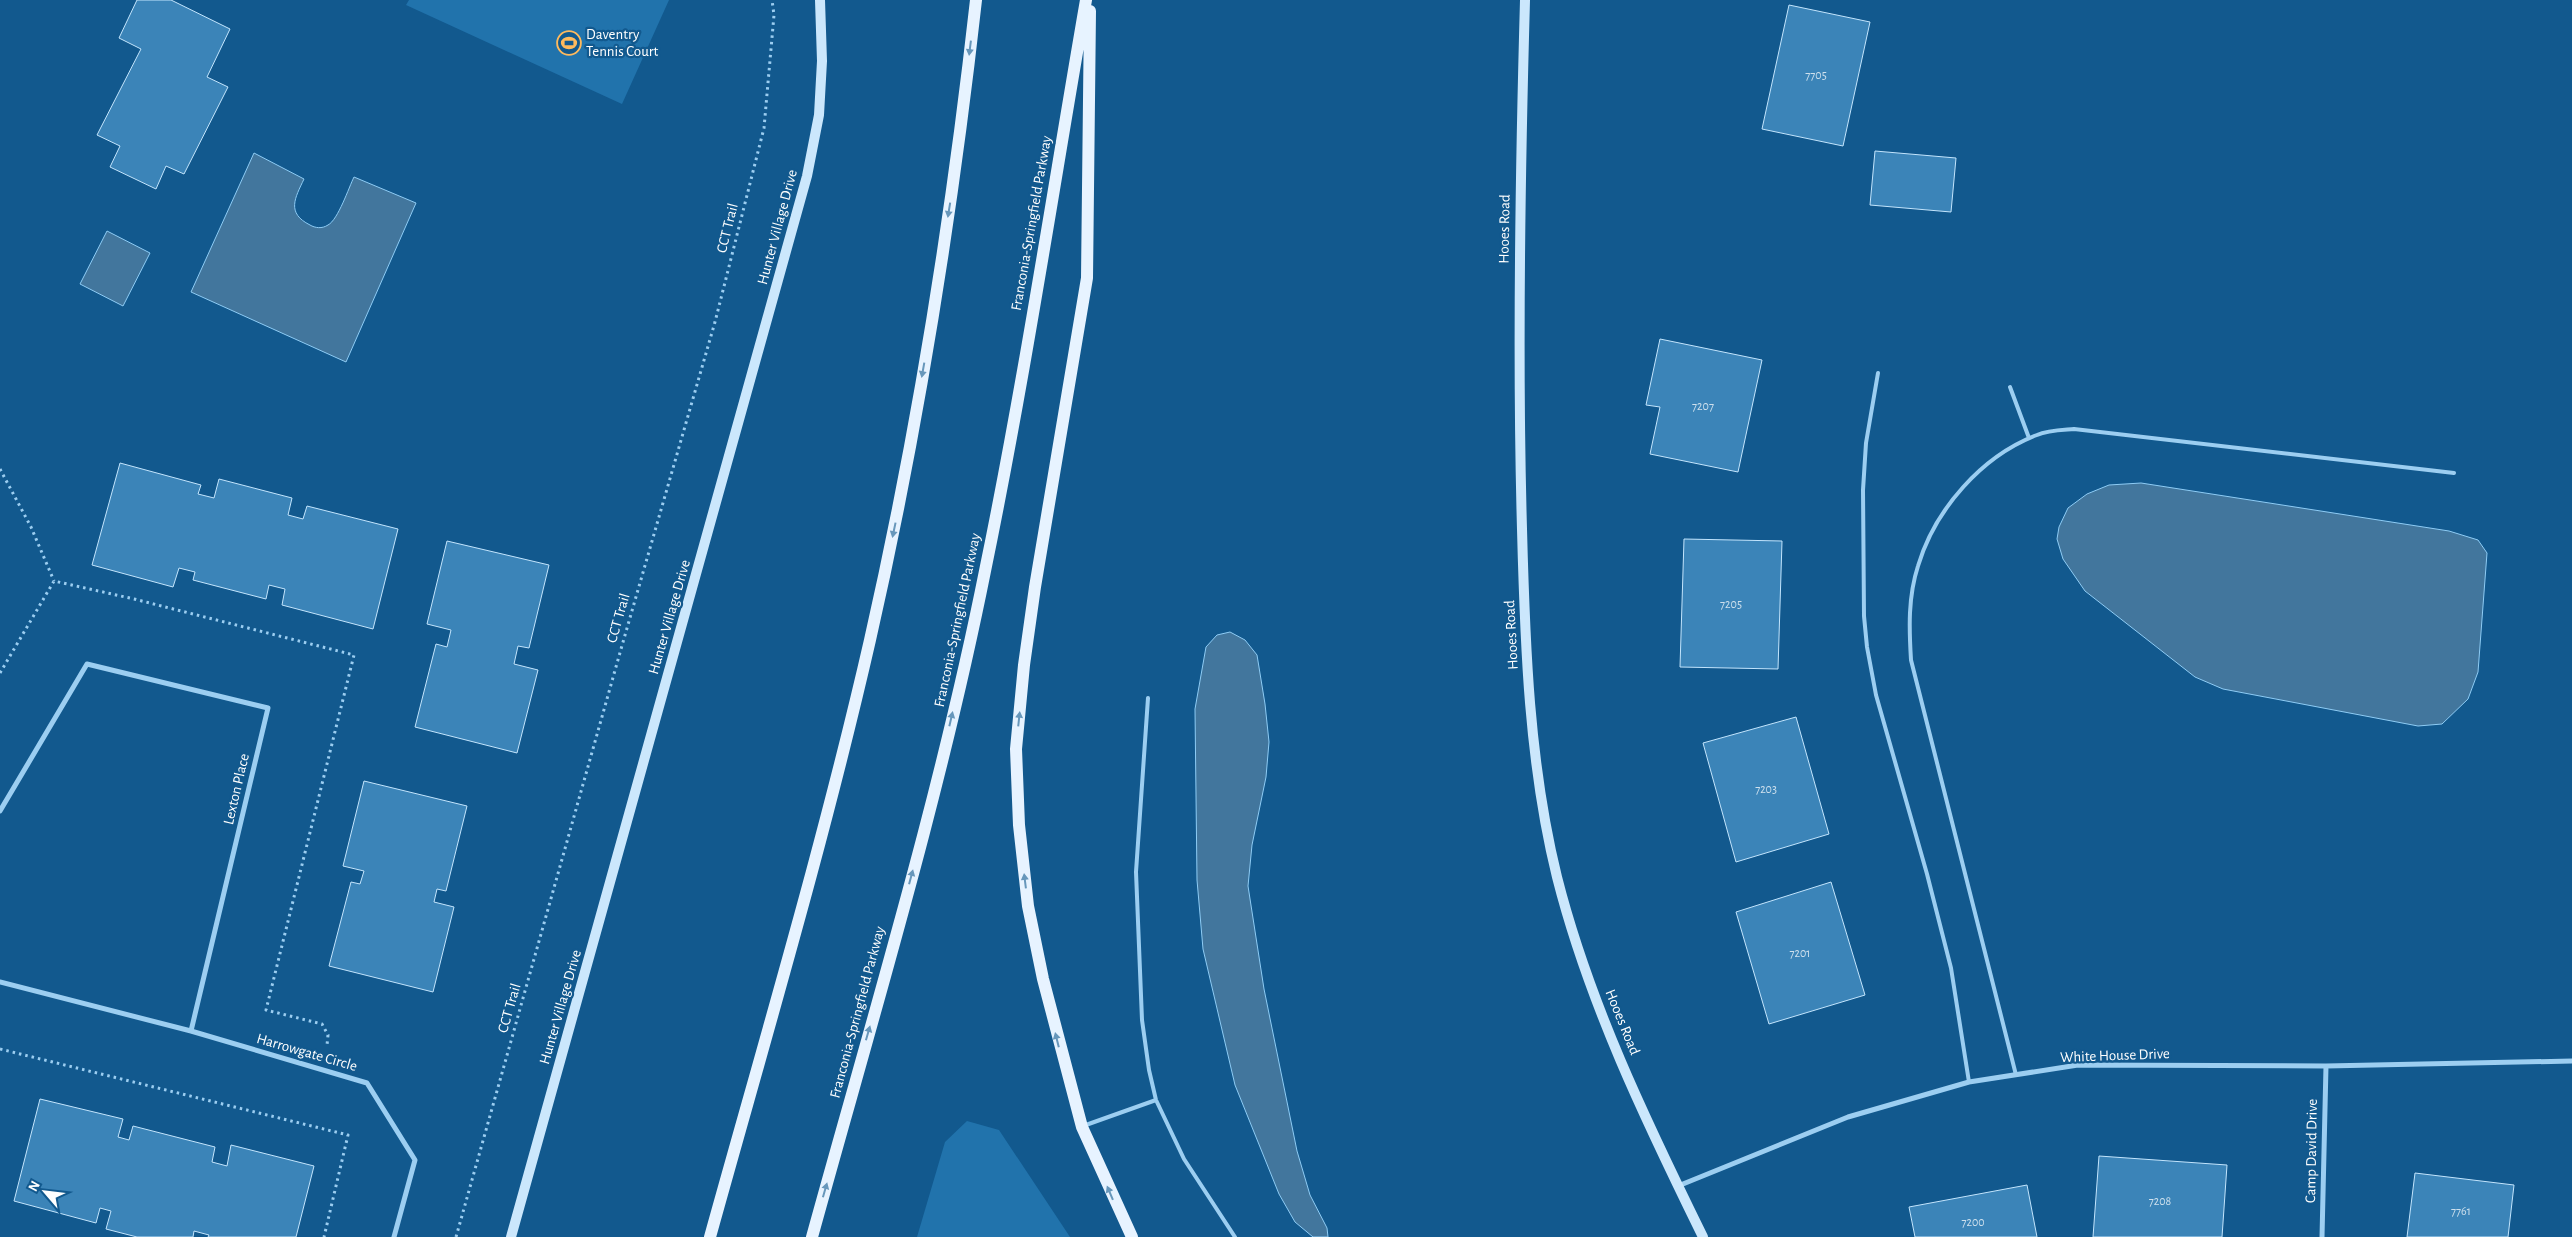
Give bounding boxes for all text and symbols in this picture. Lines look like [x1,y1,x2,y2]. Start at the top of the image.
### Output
place label: Daventry Tennis Court [586,27,658,59]
sports icon: Daventry Tennis Court [556,30,582,56]
one-way arrow [966,41,974,57]
house number: 7705 [1805,69,1827,81]
street label: Franconia-Springfield Parkway [1009,134,1054,312]
street label: Hunter Village Drive [755,168,800,286]
street label: Hooes Road [1496,194,1513,264]
street label: CCT Trail [714,202,741,255]
one-way arrow [945,202,953,218]
one-way arrow [919,362,927,378]
house number: 7207 [1692,400,1714,412]
one-way arrow [889,522,897,538]
street label: Franconia-Springfield Parkway [932,531,983,708]
street label: Hunter Village Drive [646,558,693,676]
street label: CCT Trail [604,592,633,645]
house number: 7205 [1720,598,1742,610]
street label: Hooes Road [1502,600,1521,670]
one-way arrow [1015,711,1023,727]
one-way arrow [947,712,955,727]
street label: Lexton Place [221,752,252,826]
house number: 7203 [1755,783,1777,795]
one-way arrow [907,869,915,884]
one-way arrow [1021,873,1029,889]
street label: Franconia-Springfield Parkway [827,924,888,1100]
house number: 7201 [1790,947,1810,959]
street label: Hunter Village Drive [537,948,584,1066]
street label: CCT Trail [495,982,524,1035]
street label: Hooes Road [1603,987,1643,1057]
one-way arrow [865,1026,873,1041]
street label: Harrowgate Circle [255,1031,359,1074]
one-way arrow [1053,1033,1061,1048]
street label: White House Drive [2060,1046,2170,1065]
street label: Camp David Drive [2303,1099,2320,1203]
north arrow [20,1167,70,1217]
text: N [26,1179,43,1194]
one-way arrow [821,1182,829,1197]
one-way arrow [1106,1186,1114,1200]
house number: 7208 [2149,1195,2172,1207]
house number: 7761 [2451,1205,2471,1217]
house number: 7200 [1961,1216,1985,1228]

